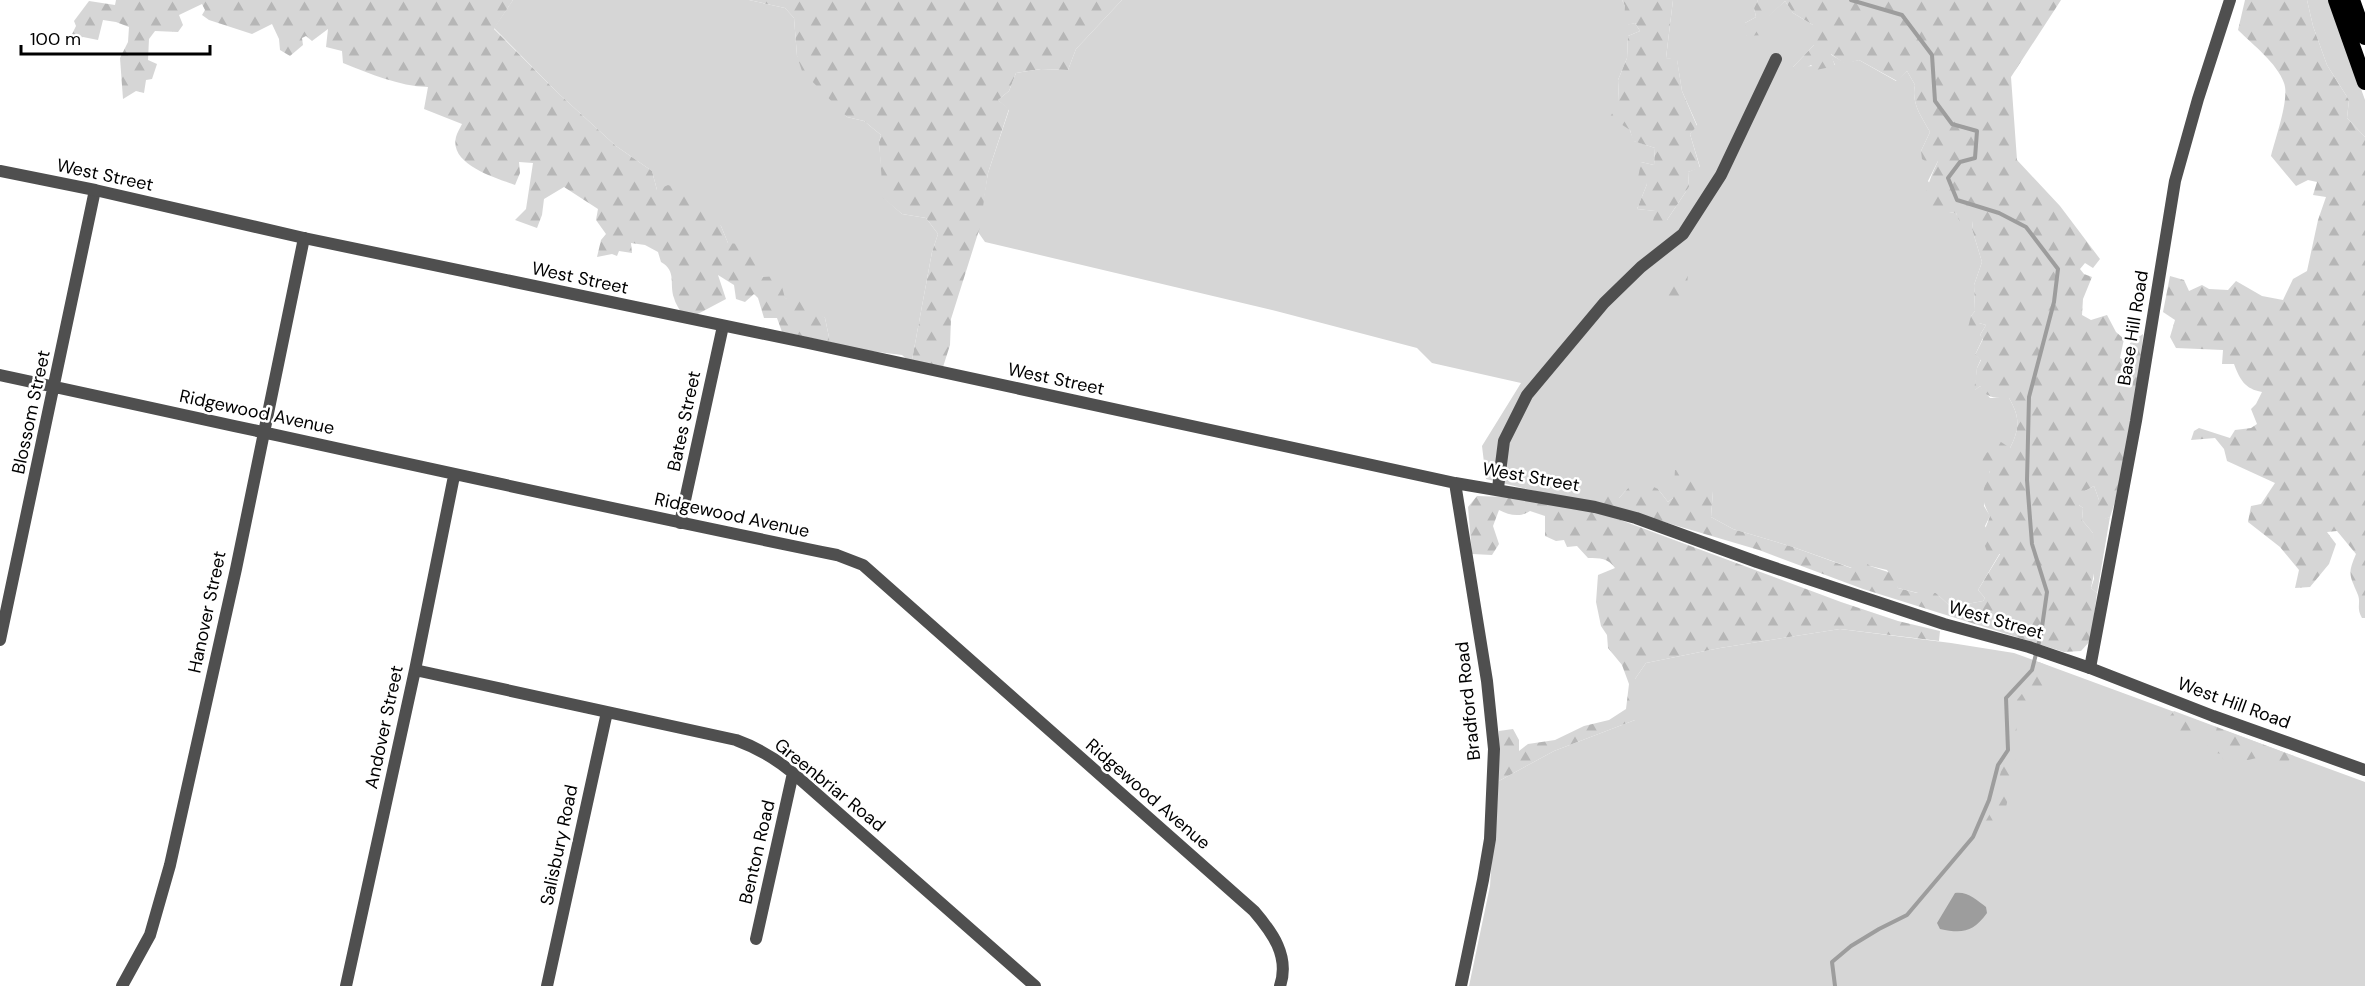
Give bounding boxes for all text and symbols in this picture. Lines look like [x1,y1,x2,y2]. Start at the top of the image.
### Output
scale bar [21,18,210,56]
text: 100 m [30,27,81,51]
street label: West Street [54,153,156,197]
street label: West Street [529,256,631,300]
street label: Base Hill Road [2112,269,2154,387]
street label: Blossom Street [6,348,56,476]
street label: West Street [1005,357,1107,401]
street label: Bates Street [662,368,706,474]
street label: Ridgewood Avenue [177,384,337,440]
street label: West Street [1481,457,1581,497]
street label: Ridgewood Avenue [652,487,812,543]
street label: Hanover Street [182,549,232,675]
street label: West Street [1945,595,2047,645]
street label: Bradford Road [1450,640,1486,762]
street label: Andover Street [359,663,409,791]
street label: West Hill Road [2174,671,2294,735]
street label: Greenbriar Road [770,733,890,837]
street label: Ridgewood Avenue [1081,733,1215,855]
street label: Salisbury Road [535,783,583,907]
street label: Benton Road [733,798,781,906]

